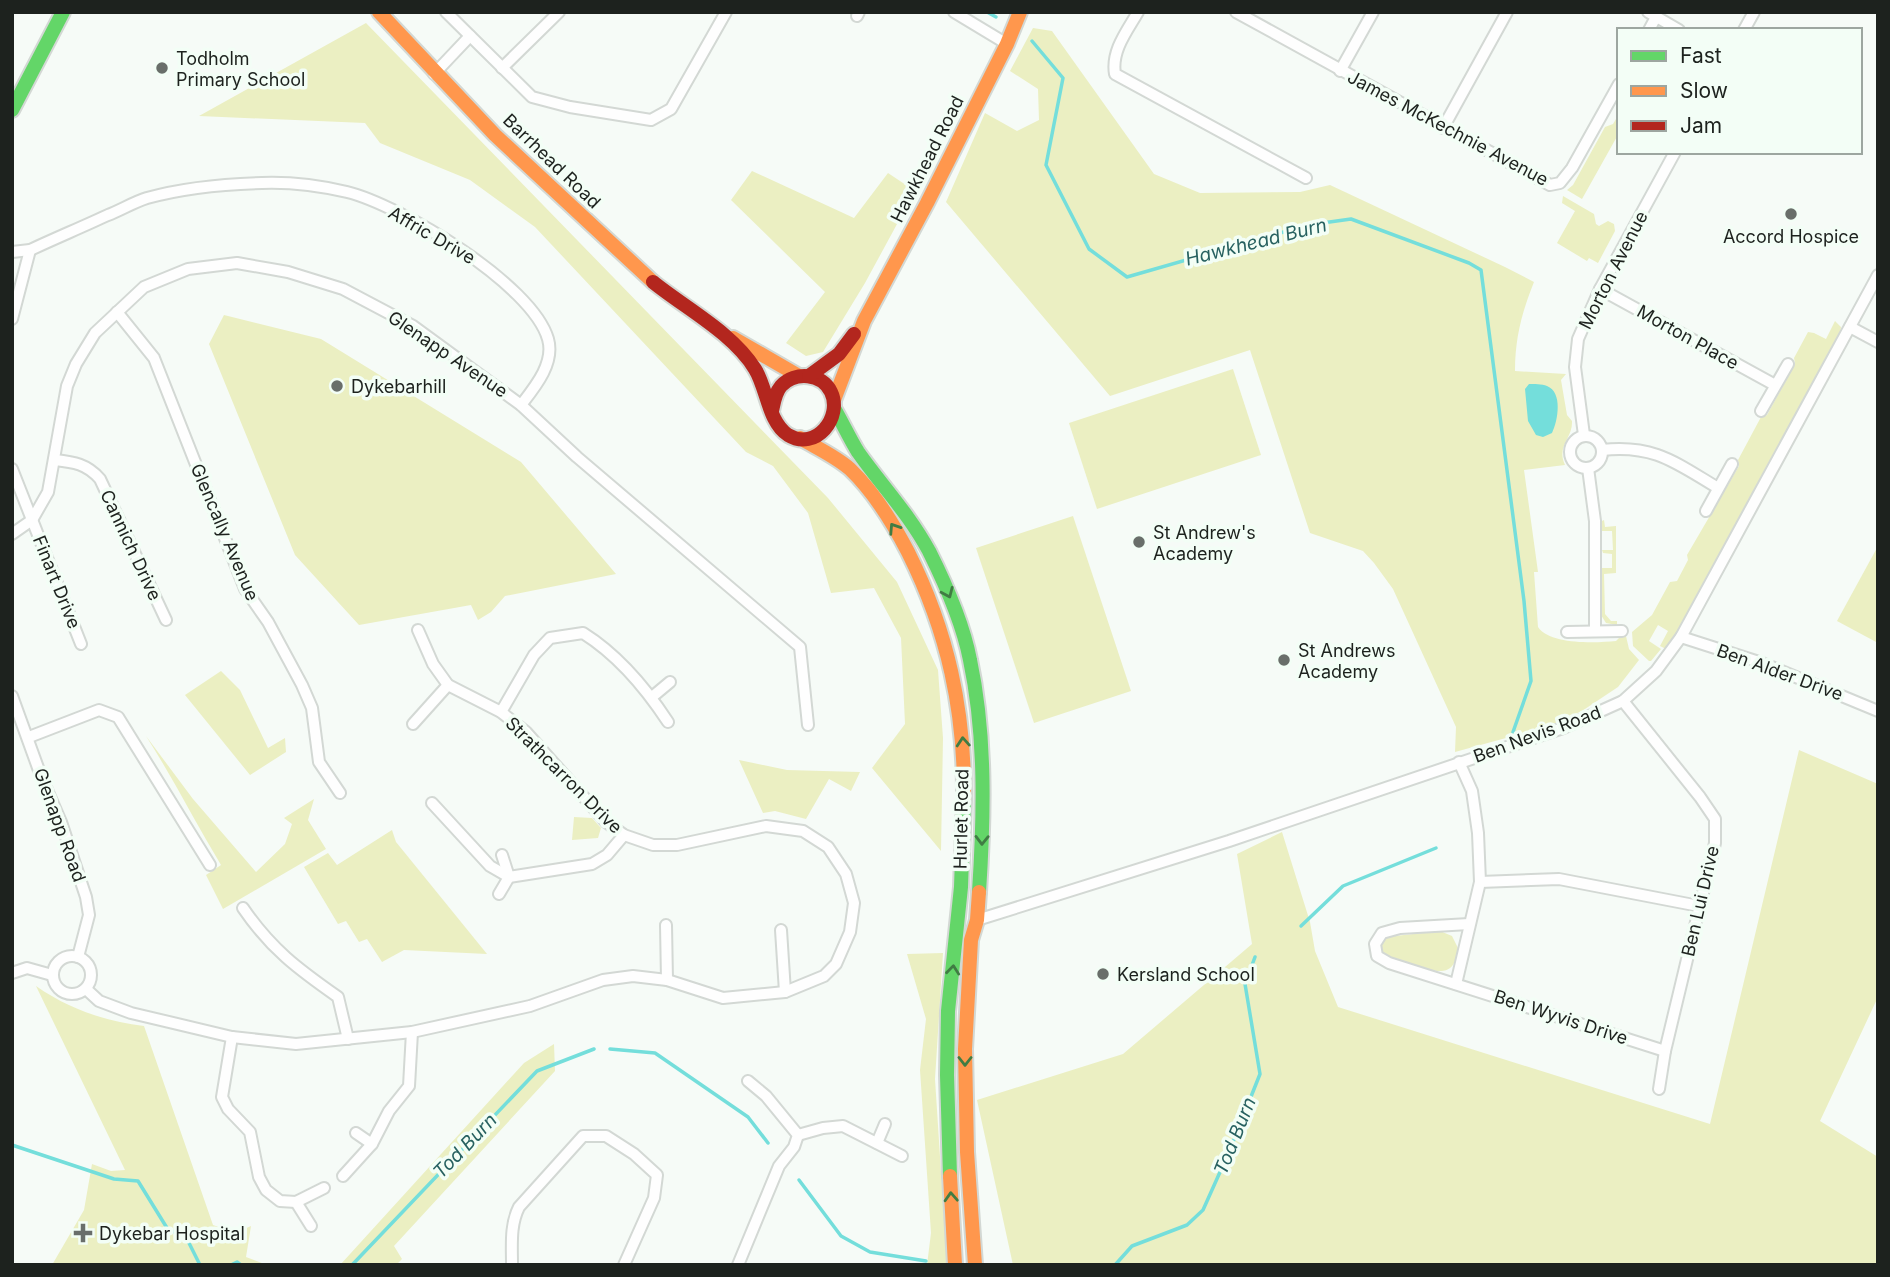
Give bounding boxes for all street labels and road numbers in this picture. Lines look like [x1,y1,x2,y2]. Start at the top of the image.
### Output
street label: James McKechnie Avenue [1344,66,1552,190]
street label: Hawkhead Road [886,92,968,226]
street label: Barrhead Road [499,109,605,213]
street label: Affric Drive [385,202,479,268]
street label: Morton Avenue [1574,208,1652,332]
street label: Morton Place [1633,300,1743,374]
street label: Glenapp Avenue [384,306,512,402]
street label: Glencally Avenue [187,460,263,604]
street label: Cannich Drive [96,486,166,604]
street label: Finart Drive [29,532,85,632]
street label: Ben Alder Drive [1714,639,1846,705]
street label: Ben Nevis Road [1470,701,1604,767]
street label: Strathcarron Drive [501,712,627,838]
street label: Glenapp Road [30,765,90,885]
street label: Hurlet Road [950,769,972,869]
street label: Ben Lui Drive [1677,844,1723,958]
street label: Ben Wyvis Drive [1491,985,1631,1049]

